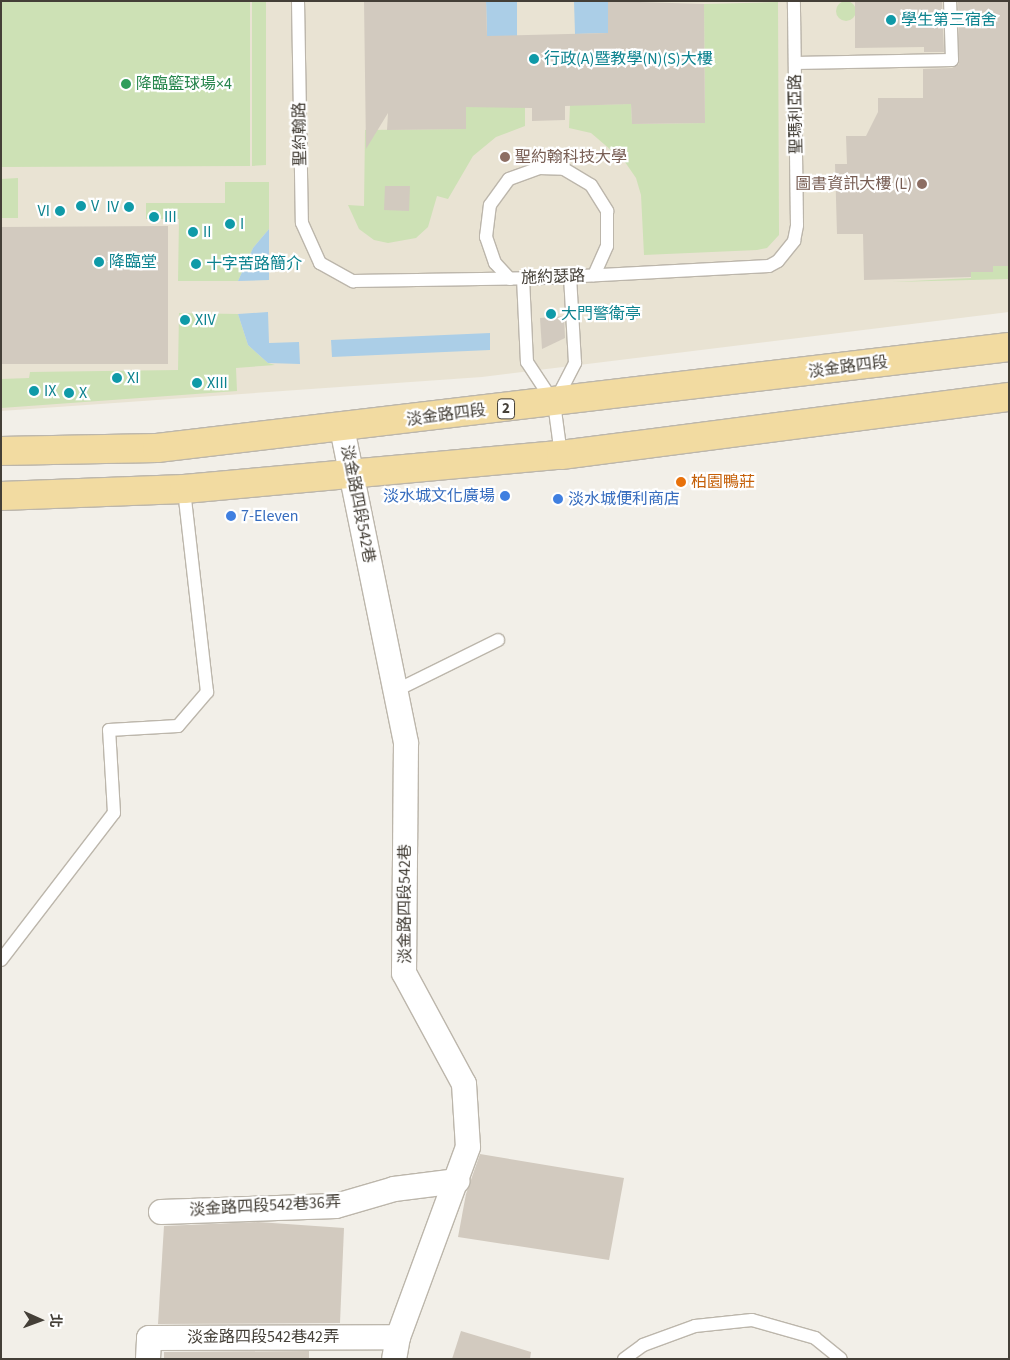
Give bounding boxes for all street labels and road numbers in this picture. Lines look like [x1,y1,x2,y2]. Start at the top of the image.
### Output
street label: 聖瑪利亞路 [786,74,806,154]
street label: 聖約翰路 [290,102,310,166]
street label: 施約瑟路 [521,266,585,288]
street label: 淡金路四段 [807,353,889,381]
road number: 2 [496,396,516,422]
street label: 淡金路四段 [405,401,487,429]
street label: 淡金路四段542巷 [337,443,379,565]
street label: 淡金路四段542巷 [395,844,415,964]
street label: 淡金路四段542巷36弄 [189,1192,341,1220]
street label: 淡金路四段542巷42弄 [187,1327,339,1347]

